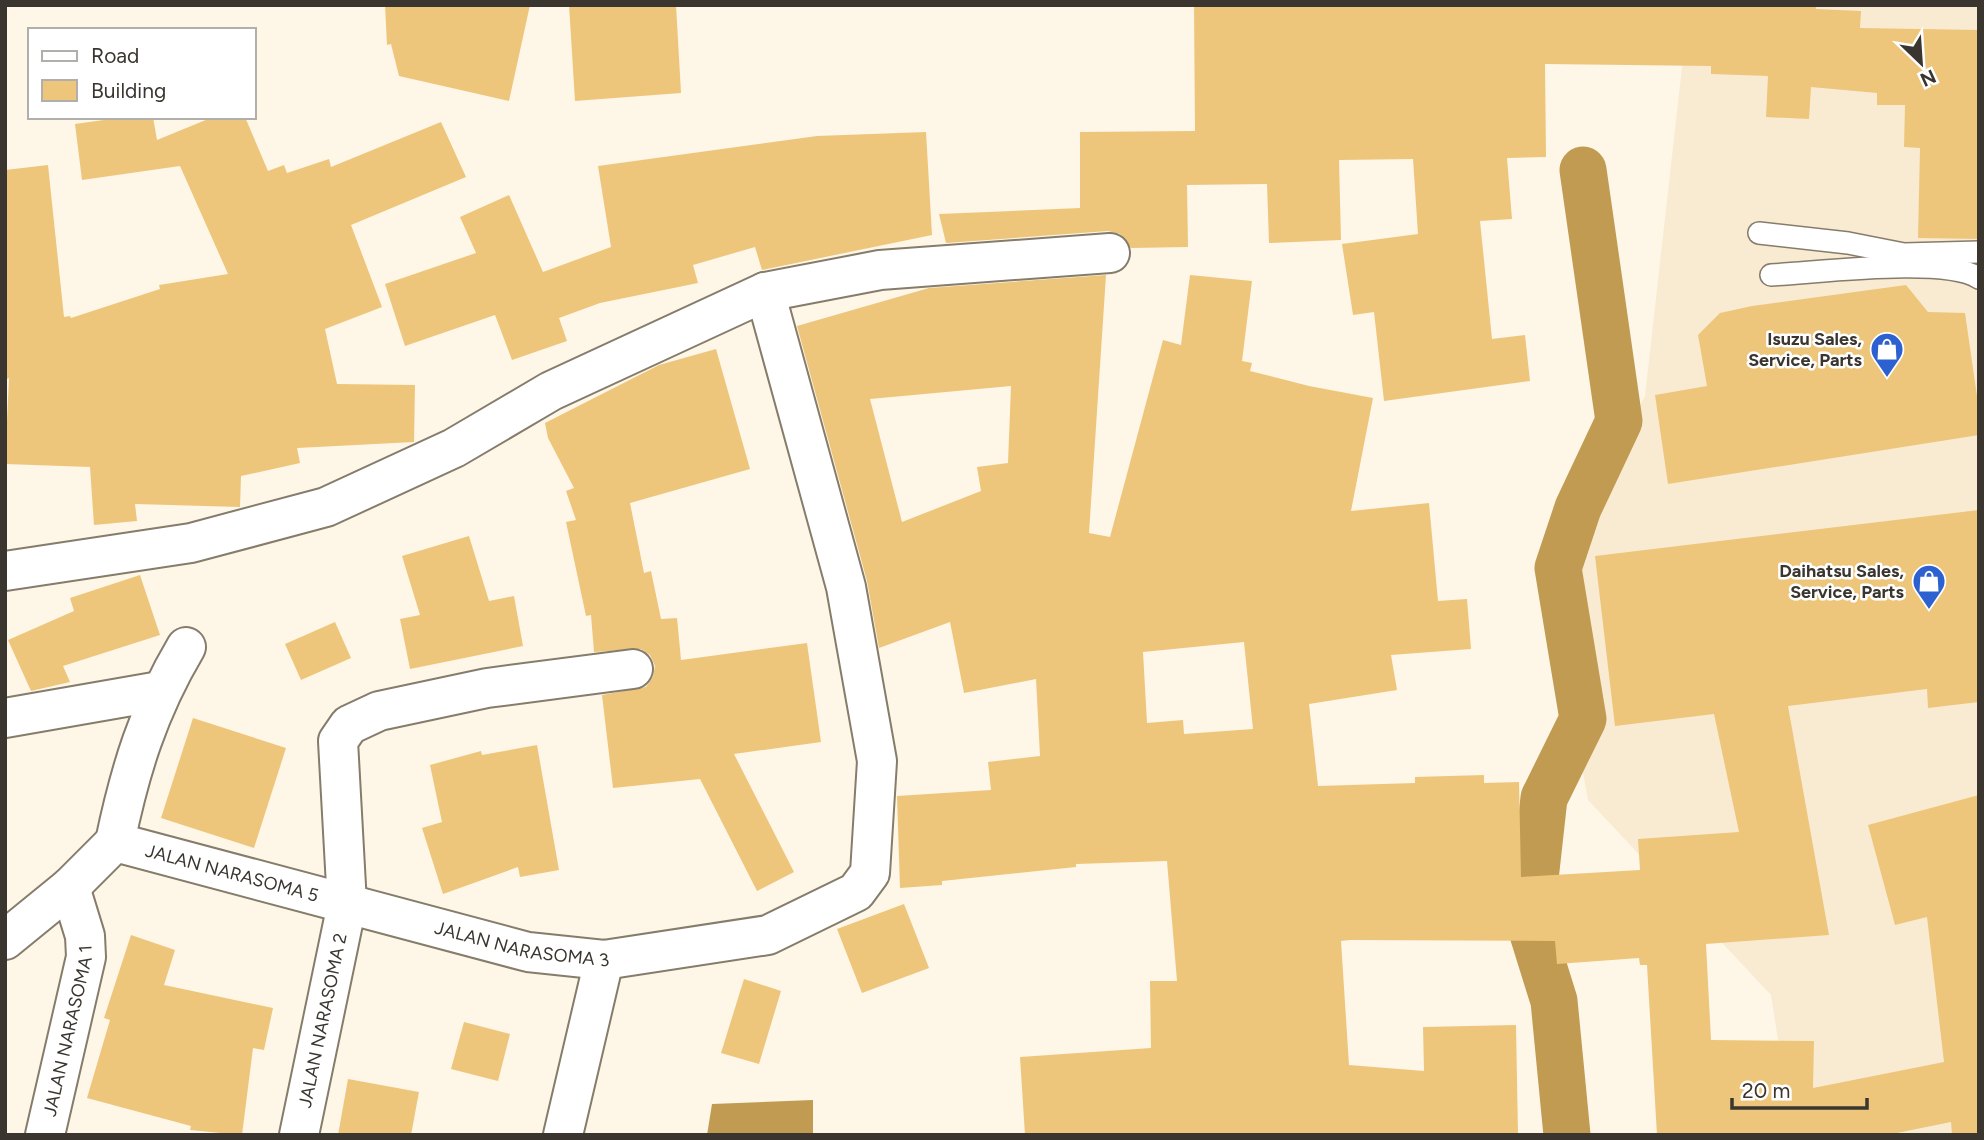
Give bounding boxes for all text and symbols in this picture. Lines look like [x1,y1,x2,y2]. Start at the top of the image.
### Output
legend [28,28,256,119]
north arrow [1886,28,1956,98]
text: Road [91,43,139,68]
text: N [1916,64,1939,91]
text: Building [91,78,166,103]
place label: Isuzu Sales, Service, Parts [1748,328,1863,371]
shop icon: Isuzu Sales, Service, Parts [1868,330,1906,379]
place label: Daihatsu Sales, Service, Parts [1779,560,1905,603]
shop icon: Daihatsu Sales, Service, Parts [1910,562,1948,611]
street label: JALAN NARASOMA 5 [143,840,321,907]
street label: JALAN NARASOMA 3 [432,917,611,972]
street label: JALAN NARASOMA 2 [294,931,352,1110]
street label: JALAN NARASOMA 1 [39,944,97,1119]
scale bar [1732,1066,1867,1110]
text: 20 m [1742,1078,1790,1103]

